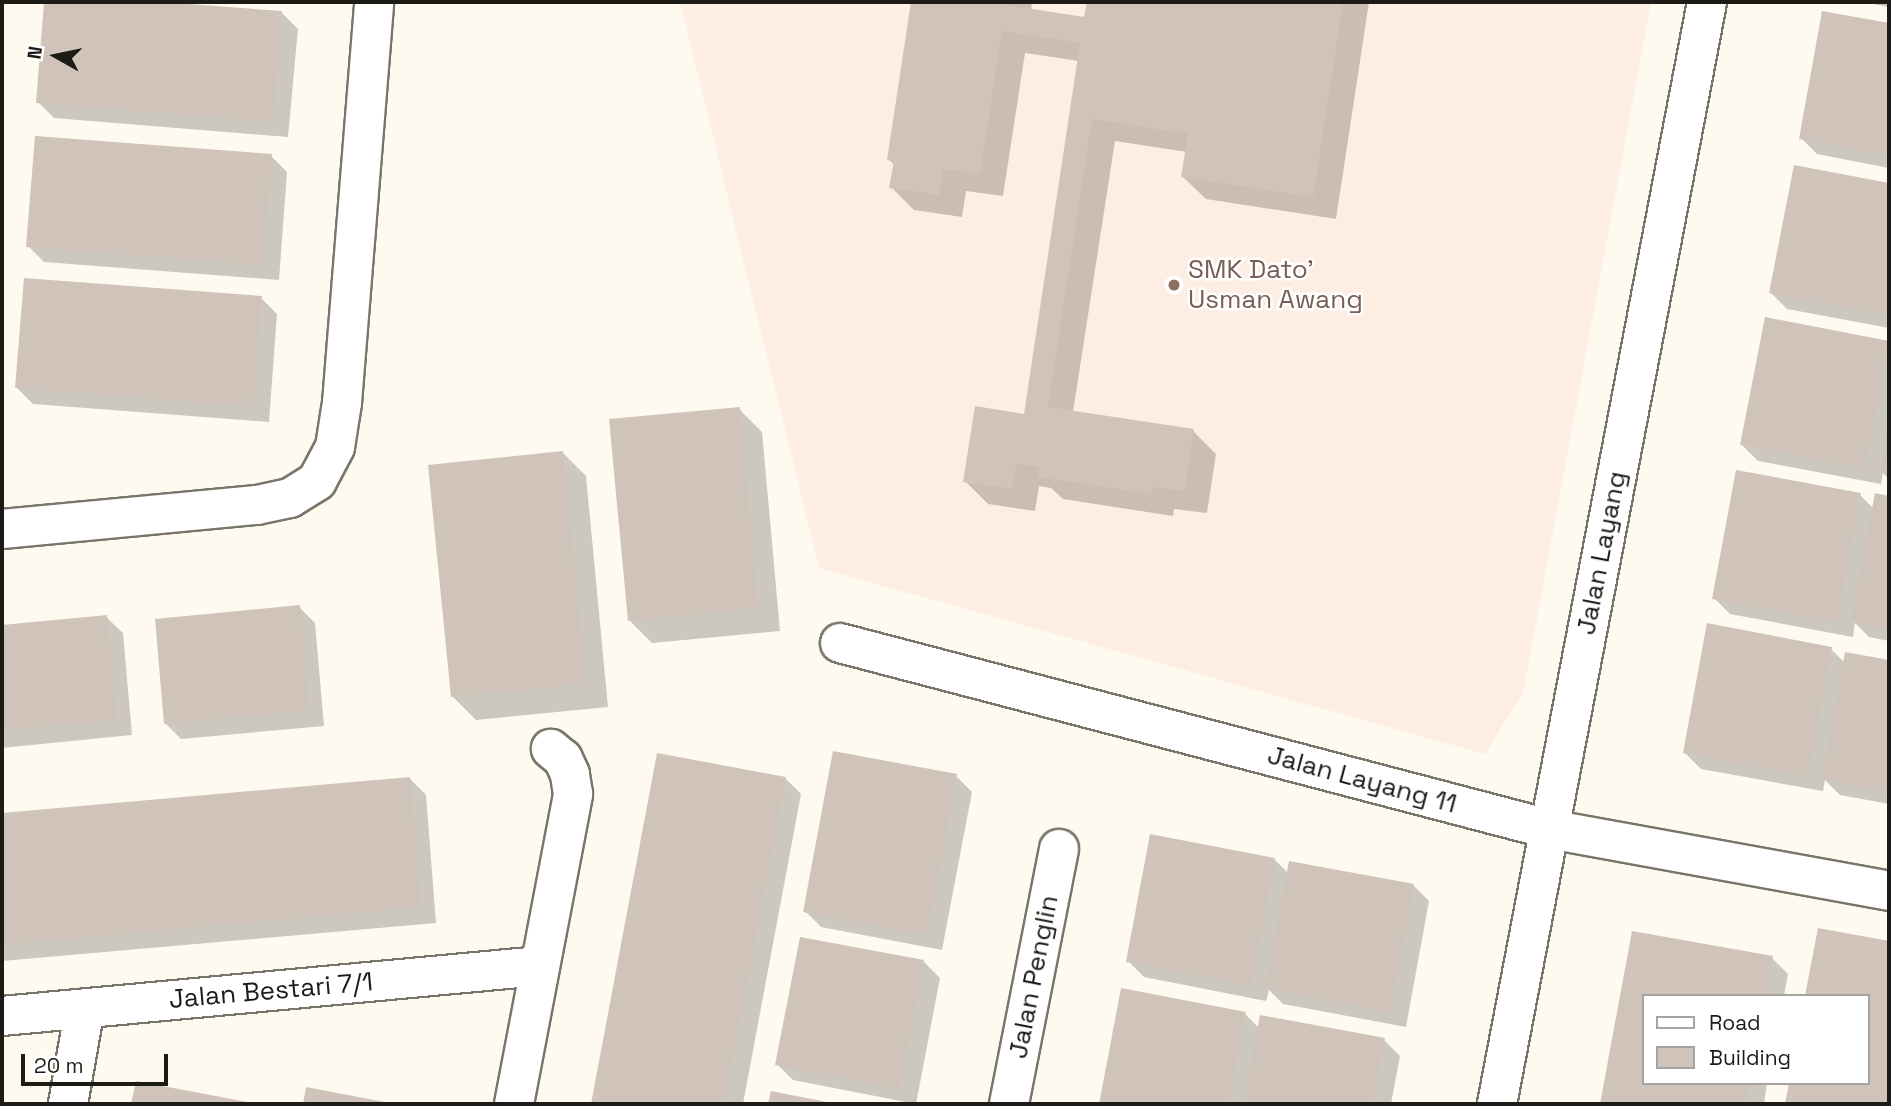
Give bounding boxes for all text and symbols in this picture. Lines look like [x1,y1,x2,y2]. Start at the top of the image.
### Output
north arrow [21,21,91,91]
text: N [21,44,48,61]
place label: SMK Dato' Usman Awang [1188,254,1363,316]
marker: SMK Dato' Usman Awang [1166,277,1182,293]
street label: Jalan Layang [1571,469,1633,637]
street label: Jalan Layang 11 [1264,740,1460,820]
street label: Jalan Penglin [1003,893,1065,1061]
street label: Jalan Bestari 7/1 [168,967,374,1015]
legend [1643,994,1870,1085]
text: Road [1709,1009,1761,1036]
scale bar [24,1040,172,1084]
text: Building [1709,1044,1791,1071]
text: 20 m [34,1052,84,1079]

